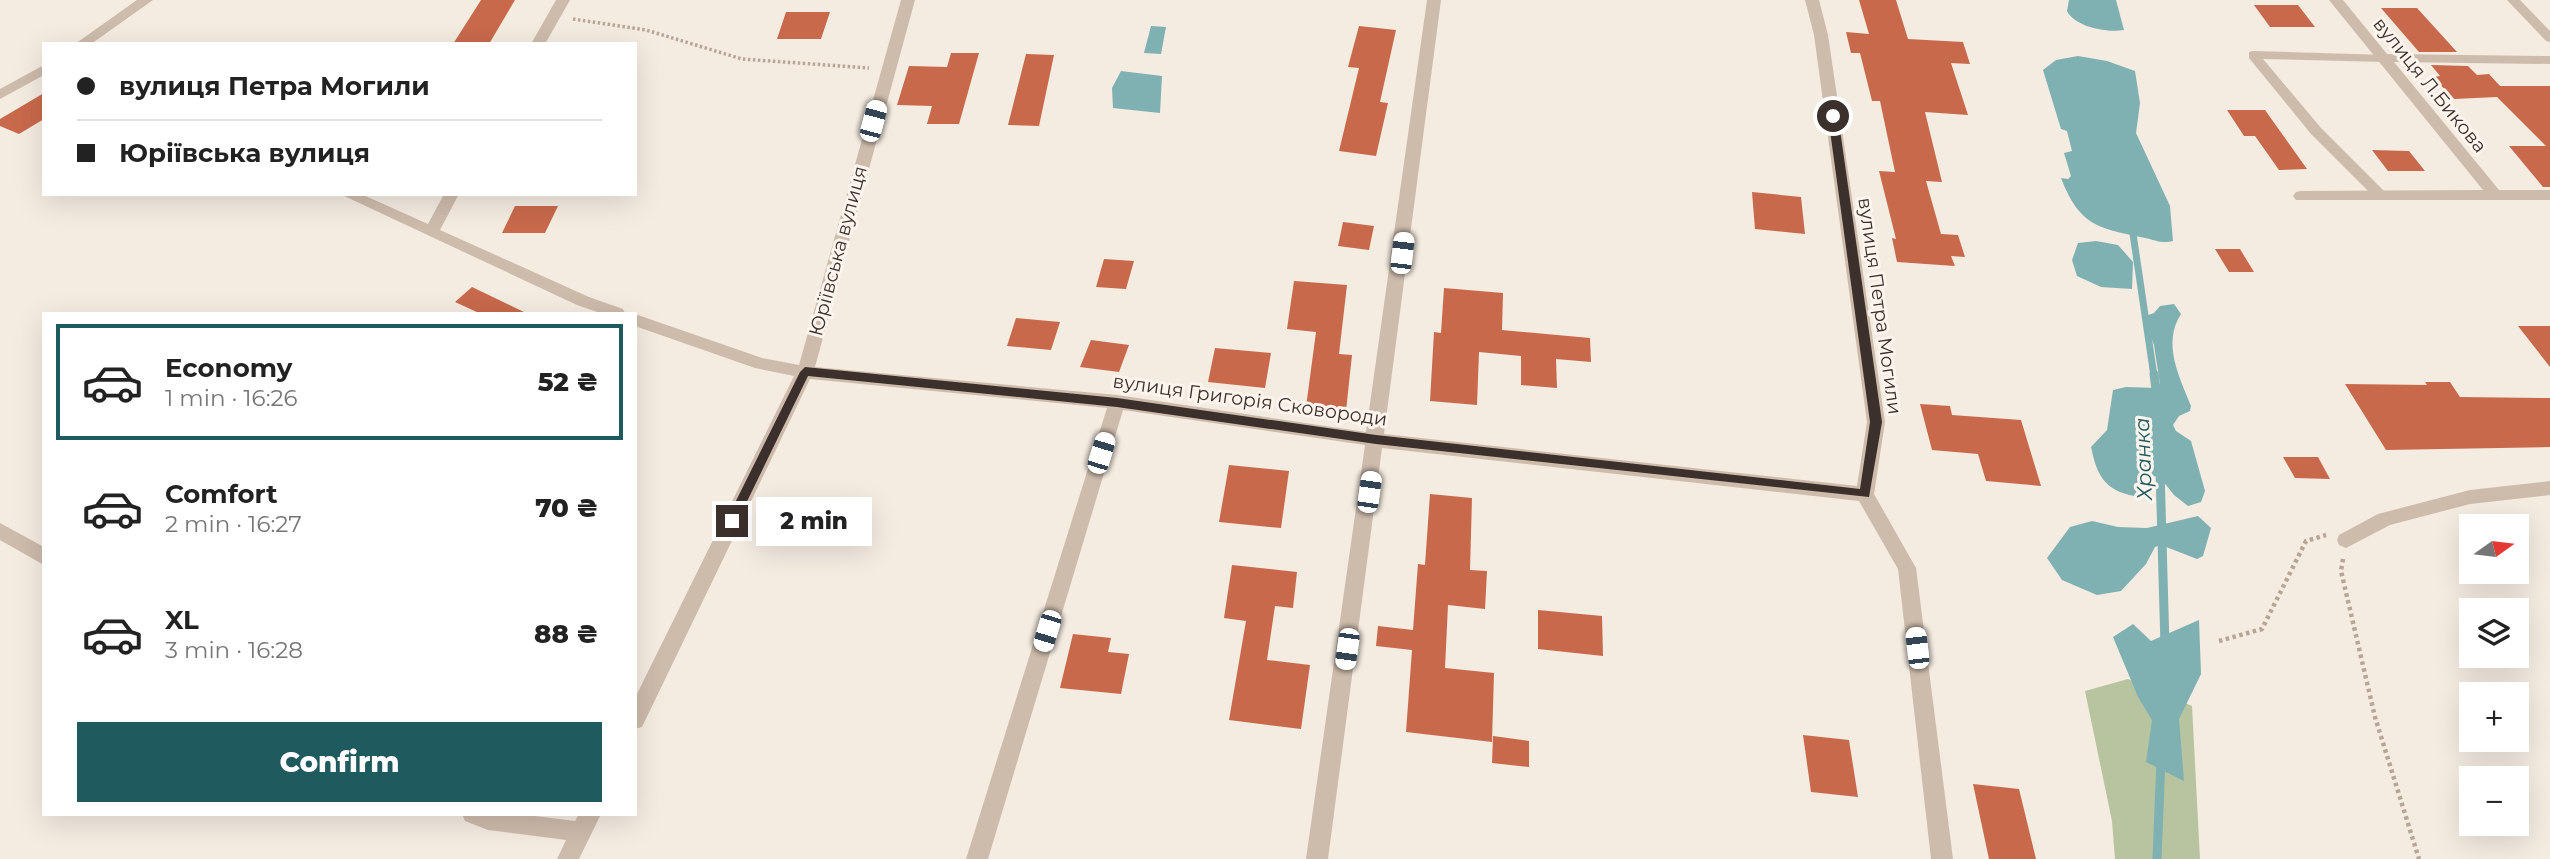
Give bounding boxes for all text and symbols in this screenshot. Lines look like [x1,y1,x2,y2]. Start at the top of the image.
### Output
street label: вулиця Л.Бикова [2368,13,2492,157]
text: вулиця Петра Могили [119,70,430,102]
car [858,98,889,144]
route start [1817,100,1849,132]
text: Юріївська вулиця [119,137,370,169]
street label: Юріївська вулиця [804,163,872,339]
street label: вулиця Петра Могили [1853,196,1907,416]
car [1390,231,1415,275]
icon: car [81,351,144,414]
text: Economy [165,352,292,384]
text: 52 ₴ [538,366,598,398]
street label: вулиця Григорія Сковороди [1111,369,1389,431]
text: 1 min · 16:26 [165,384,298,412]
water label: Хранка [2129,417,2157,502]
car [1085,430,1118,476]
car [1356,470,1383,514]
icon: car [81,477,144,540]
text: Comfort [165,478,277,510]
text: 70 ₴ [535,492,598,524]
callout: 2 min [756,496,872,546]
route end [716,505,748,537]
text: 2 min [780,507,848,535]
text: 2 min · 16:27 [165,510,302,538]
north arrow [2459,514,2529,584]
map controls [2459,514,2529,836]
button: layers [2459,598,2529,668]
icon: car [81,603,144,666]
text: XL [165,604,199,636]
car [1031,608,1064,654]
text: 88 ₴ [534,618,598,650]
car [1905,626,1930,670]
car [1334,627,1361,671]
text: 3 min · 16:28 [165,636,303,664]
button: + [2459,682,2529,752]
button: Confirm [77,722,602,802]
button: − [2459,766,2529,836]

